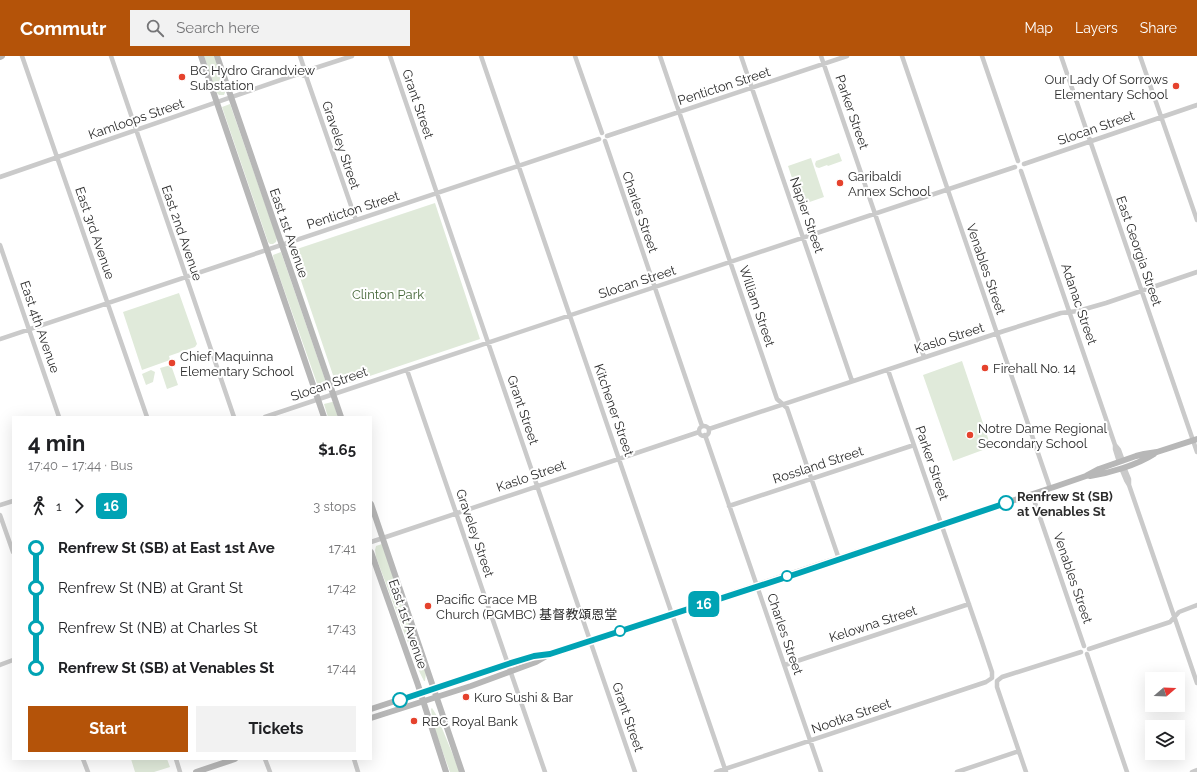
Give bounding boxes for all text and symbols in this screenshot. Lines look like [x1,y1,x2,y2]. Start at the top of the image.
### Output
search box [130,10,410,46]
text: Commutr [20,17,106,39]
icon: search [144,17,166,39]
text: Search here [176,19,260,37]
text: Map [1025,20,1053,36]
text: Layers [1075,20,1118,36]
text: Share [1140,20,1177,36]
place label: BC Hydro Grandview Substation [190,63,316,93]
street label: Penticton Street [676,64,773,108]
street label: Grant Street [399,67,437,141]
marker: BC Hydro Grandview Substation [177,72,187,82]
place label: Our Lady Of Sorrows Elementary School [1044,72,1168,102]
street label: Parker Street [832,73,872,152]
marker: Our Lady Of Sorrows Elementary School [1171,81,1181,91]
street label: Kamloops Street [86,95,186,142]
street label: Graveley Street [319,99,363,192]
street label: Slocan Street [1056,108,1137,148]
street label: Charles Street [619,169,661,255]
place label: Garibaldi Annex School [848,169,931,199]
street label: Napier Street [787,175,827,255]
marker: Garibaldi Annex School [835,178,845,188]
street label: East 2nd Avenue [159,183,205,283]
street label: East 3rd Avenue [72,185,118,282]
street label: East 1st Avenue [267,186,311,280]
street label: Penticton Street [305,188,402,232]
street label: East Georgia Street [1113,194,1165,309]
street label: Venables Street [963,222,1009,317]
street label: Adanac Street [1058,261,1100,347]
street label: Slocan Street [596,262,678,302]
street label: William Street [736,263,778,349]
street label: East 4th Avenue [17,279,63,375]
park label: Clinton Park [352,287,424,302]
street label: Kaslo Street [912,319,986,356]
place label: Chief Maquinna Elementary School [180,349,294,379]
marker: Chief Maquinna Elementary School [167,358,177,368]
place label: Firehall No. 14 [993,361,1076,376]
street label: Kitchener Street [591,362,637,459]
marker: Firehall No. 14 [980,363,990,373]
street label: Slocan Street [289,364,370,404]
street label: Grant Street [504,373,542,447]
place label: Notre Dame Regional Secondary School [978,421,1108,451]
street label: Parker Street [912,424,952,503]
text: 4 min [28,430,85,456]
marker: Notre Dame Regional Secondary School [965,430,975,440]
text: $1.65 [318,441,356,459]
street label: Rossland Street [771,443,866,487]
street label: Kaslo Street [494,457,568,495]
text: 17:40 – 17:44 · Bus [28,458,133,473]
street label: Graveley Street [453,487,497,580]
place label: Renfrew St (SB) at Venables St [1017,489,1113,519]
icon: walk [28,495,50,517]
icon: forward [68,495,90,517]
marker: Renfrew St (SB) at Venables St [998,495,1014,511]
text: 16 [104,498,119,514]
text: 1 [56,499,62,514]
text: 3 stops [313,499,356,514]
street label: Venables Street [1050,531,1096,626]
text: Renfrew St (SB) at East 1st Ave [58,539,275,557]
text: 17:41 [328,541,356,556]
unlabelled marker [781,570,793,582]
street label: East 1st Avenue [386,577,430,671]
text: Renfrew St (NB) at Grant St [58,579,243,597]
text: 17:42 [327,581,356,596]
line badge: 16 [686,591,722,617]
street label: Charles Street [764,591,806,677]
place label: Pacific Grace MB Church (PGMBC) 基督教頌恩堂 [436,592,617,622]
text: 16 [696,596,712,612]
marker: Pacific Grace MB Church (PGMBC) 基督教頌恩堂 [423,601,433,611]
street label: Kelowna Street [827,603,919,645]
text: Renfrew St (NB) at Charles St [58,619,258,637]
text: 17:43 [327,621,356,636]
unlabelled marker [614,625,626,637]
text: Renfrew St (SB) at Venables St [58,659,274,677]
text: 17:44 [327,661,356,676]
north arrow [1145,672,1185,712]
map controls [1145,672,1185,760]
street label: Grant Street [609,680,647,754]
place label: Kuro Sushi & Bar [474,690,574,705]
unlabelled marker [392,692,408,708]
marker: Kuro Sushi & Bar [461,692,471,702]
street label: Nootka Street [809,695,893,737]
button: Start [28,706,188,752]
button: Tickets [196,706,356,752]
place label: RBC Royal Bank [422,714,518,729]
marker: RBC Royal Bank [409,716,419,726]
button: layers [1145,720,1185,760]

